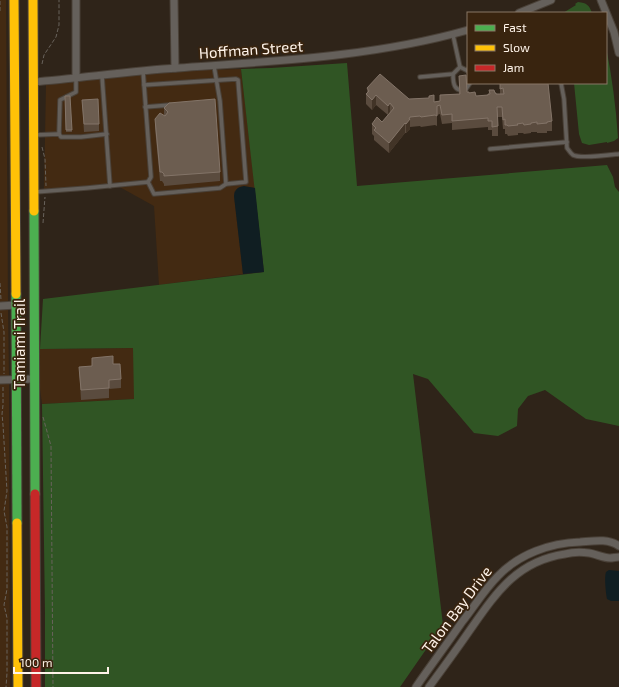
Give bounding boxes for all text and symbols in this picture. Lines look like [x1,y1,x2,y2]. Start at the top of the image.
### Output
legend [467,12,607,84]
text: Fast [503,20,527,34]
street label: Hoffman Street [198,36,304,62]
text: Slow [503,40,530,54]
text: Jam [503,60,524,74]
street label: Tamiami Trail [10,298,28,389]
street label: Talon Bay Drive [418,562,495,657]
scale bar [14,649,108,675]
text: 100 m [20,655,52,669]

